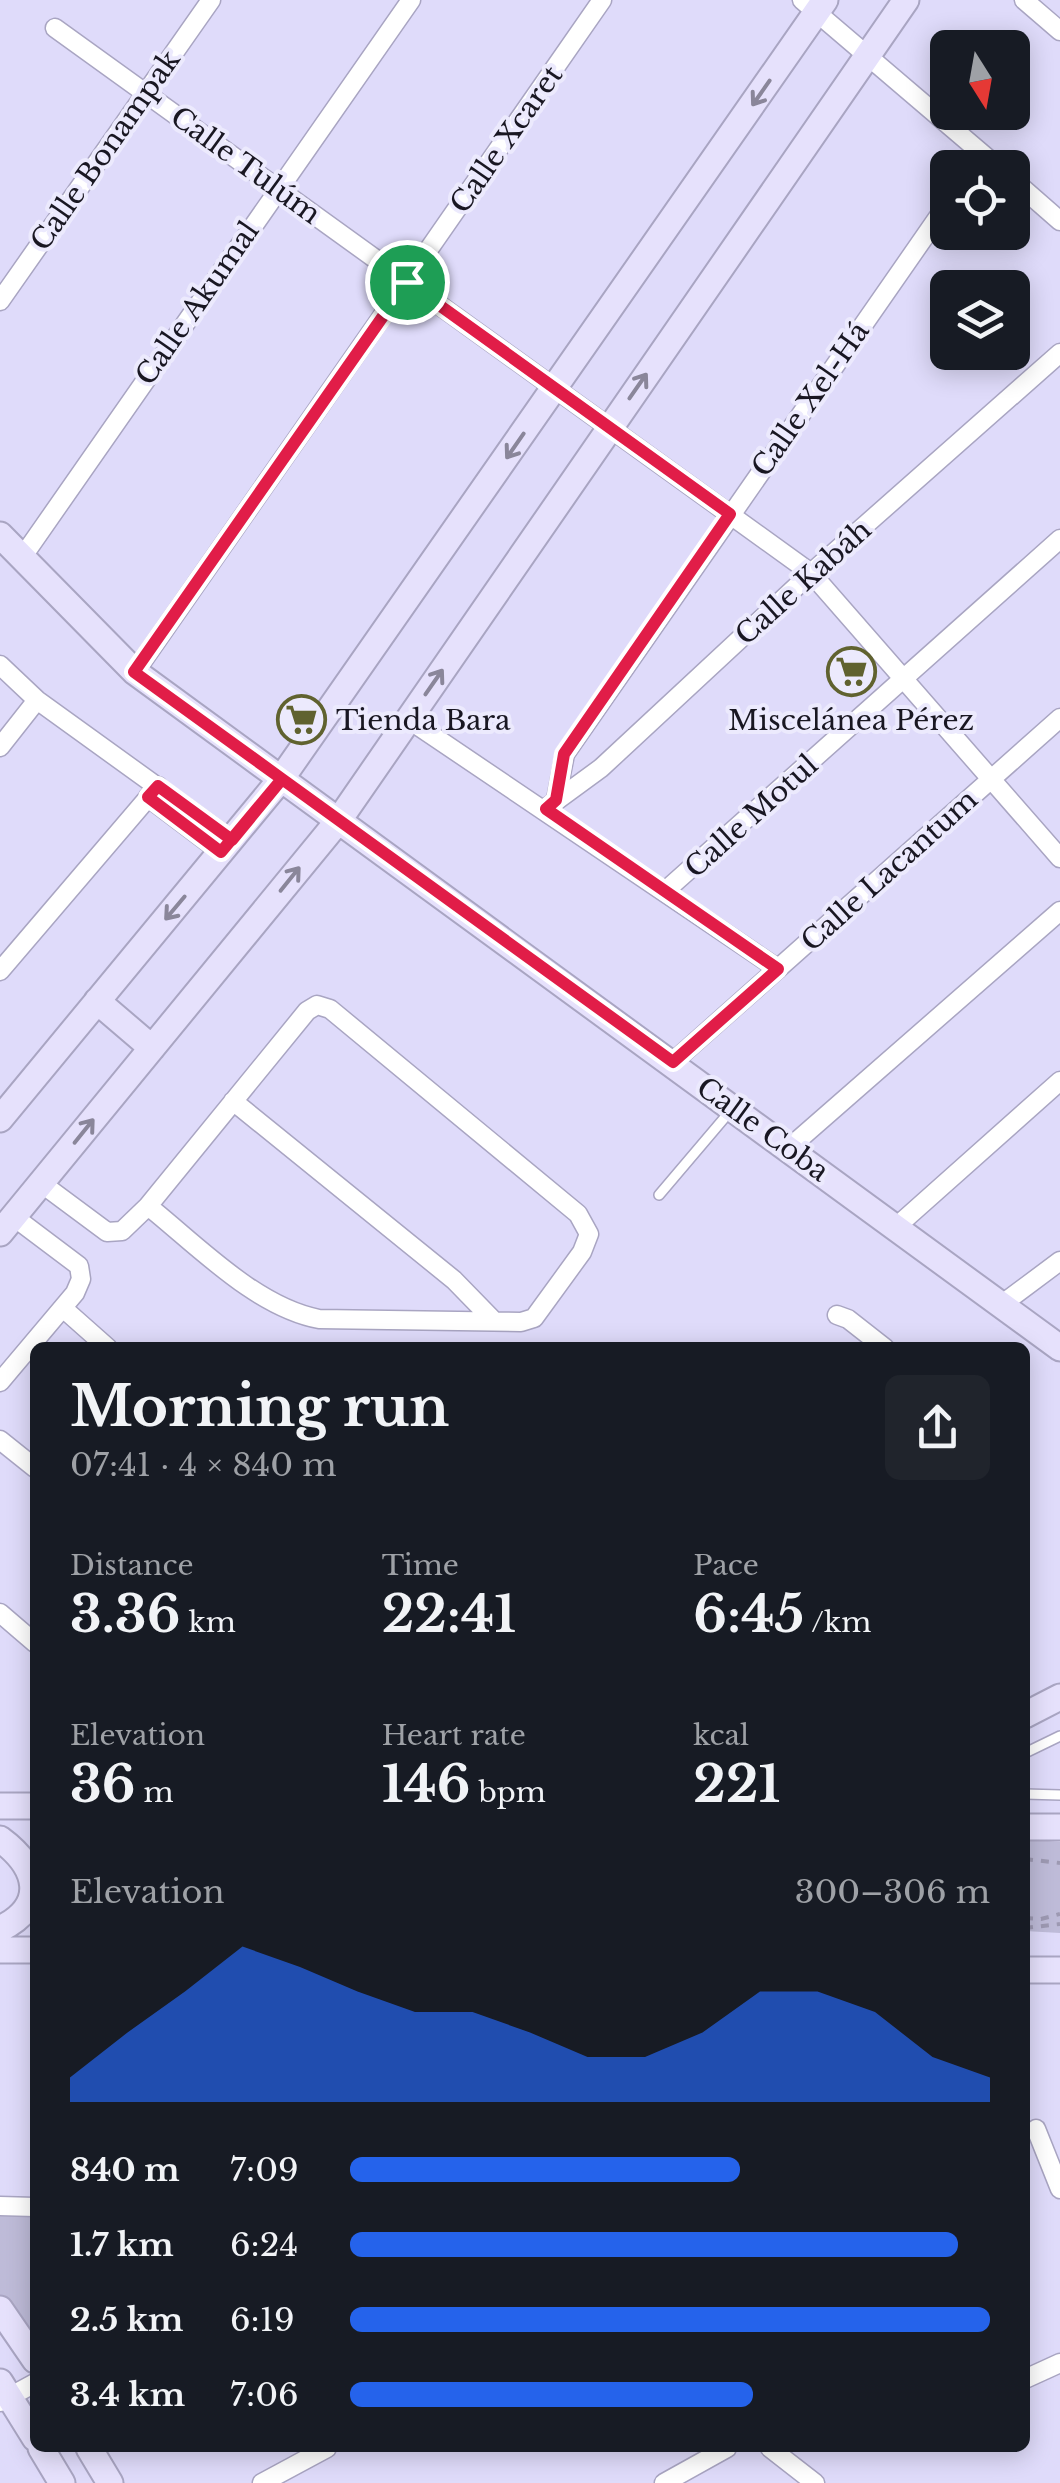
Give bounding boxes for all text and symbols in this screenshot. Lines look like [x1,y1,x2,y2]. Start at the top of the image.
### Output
north arrow [930,30,1030,130]
map controls [930,30,1030,370]
street label: Calle Bonampak [23,43,188,257]
street label: Calle Xcaret [443,58,570,220]
one-way arrow [751,79,772,107]
street label: Calle Tulúm [164,99,328,232]
button: locate [930,150,1030,250]
street label: Calle Akumal [128,215,267,392]
pin [365,240,450,325]
icon: arrive [380,255,435,310]
button: layers [930,270,1030,370]
street label: Calle Xel-Há [744,315,877,483]
one-way arrow [627,373,648,400]
one-way arrow [505,431,526,459]
street label: Calle Kabáh [728,512,878,652]
supermarket icon: Miscelánea Pérez [825,646,877,698]
one-way arrow [423,669,444,697]
supermarket icon: Tienda Bara [275,694,327,746]
place label: Tienda Bara [336,703,511,738]
place label: Miscelánea Pérez [728,703,974,738]
street label: Calle Motul [678,748,825,885]
street label: Calle Lacantum [794,782,985,959]
one-way arrow [279,867,301,893]
one-way arrow [163,895,186,920]
street label: Calle Coba [690,1070,836,1189]
one-way arrow [73,1118,95,1144]
text: Morning run [70,1373,449,1441]
button: share [885,1375,990,1480]
text: 07:41 · 4 × 840 m [70,1445,337,1485]
text: Distance [70,1548,193,1583]
text: Time [382,1548,459,1583]
text: Pace [693,1548,759,1583]
text: 3.36 [70,1583,180,1646]
text: 22:41 [382,1583,516,1646]
text: 6:45 [693,1583,804,1646]
text: km [180,1605,236,1640]
text: /km [804,1605,871,1640]
text: Elevation [70,1718,205,1753]
text: Heart rate [382,1718,526,1753]
text: kcal [693,1718,749,1753]
text: 36 [70,1753,136,1816]
text: 146 [382,1753,470,1816]
text: 221 [693,1753,780,1816]
text: m [136,1775,174,1810]
text: bpm [470,1775,546,1810]
text: Elevation [70,1872,224,1912]
text: 300–306 m [795,1872,990,1912]
text: 840 m [70,2150,180,2190]
text: 7:09 [230,2150,299,2190]
text: 1.7 km [70,2225,174,2265]
text: 6:24 [230,2225,298,2265]
text: 2.5 km [70,2300,183,2340]
text: 6:19 [230,2300,295,2340]
text: 3.4 km [70,2375,185,2415]
text: 7:06 [230,2375,299,2415]

